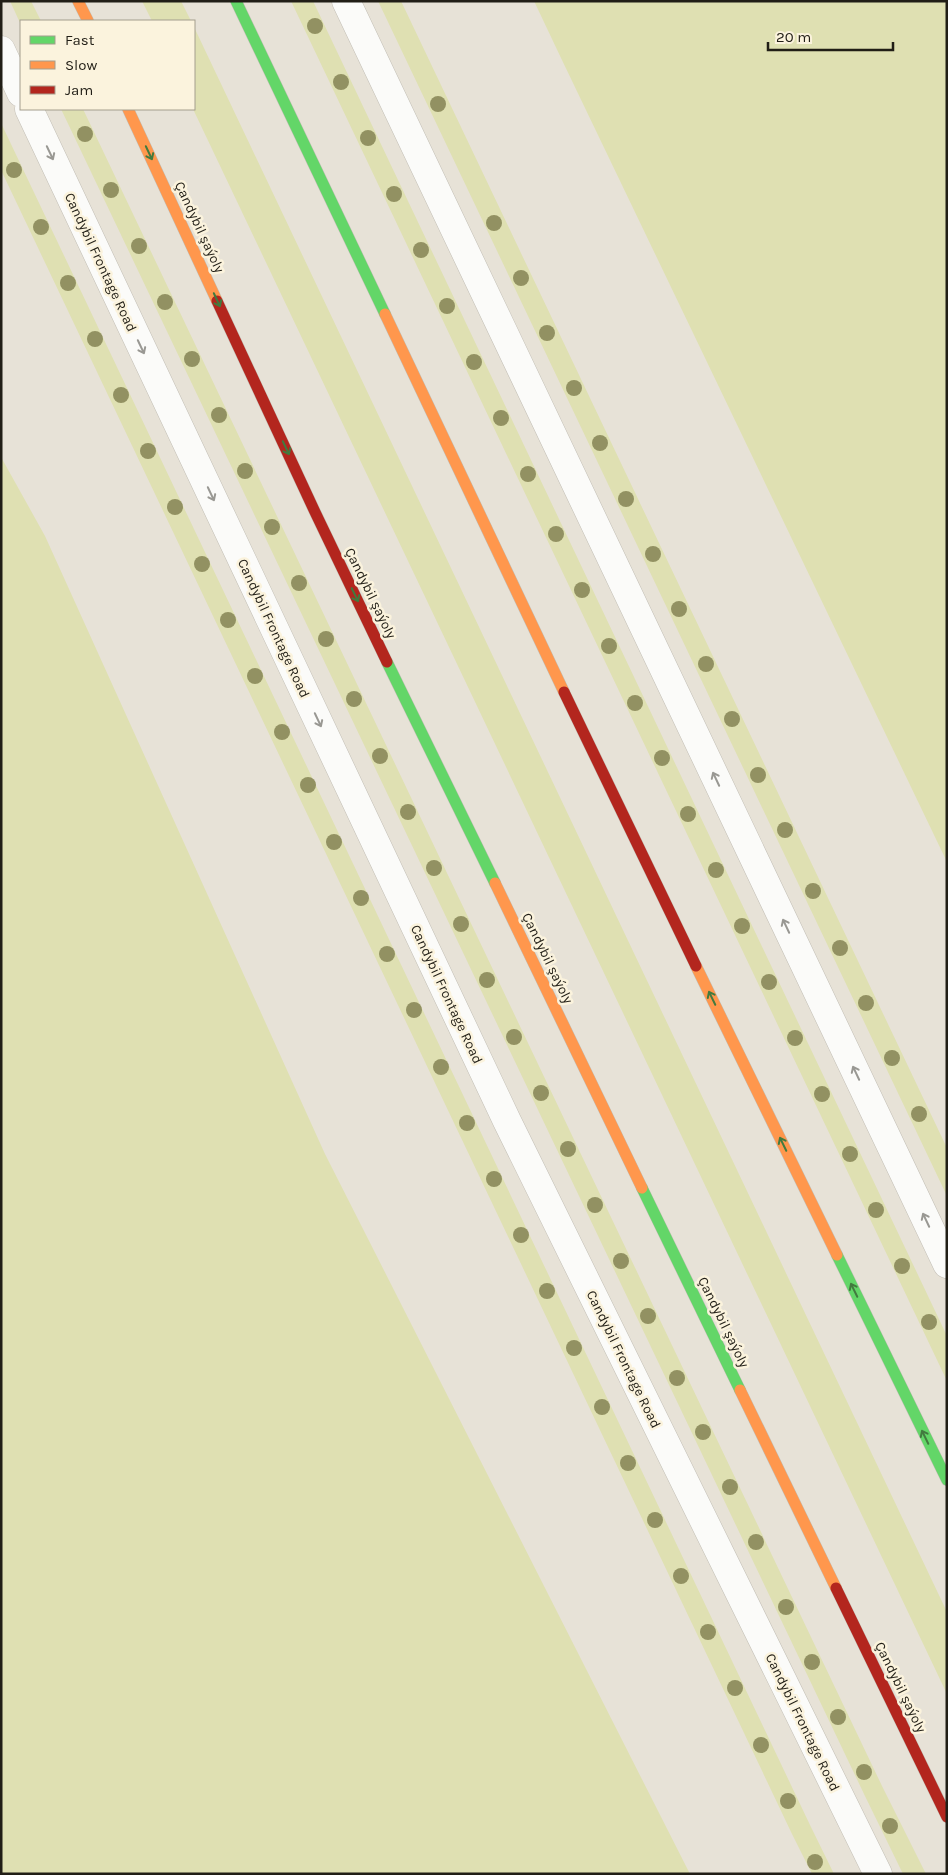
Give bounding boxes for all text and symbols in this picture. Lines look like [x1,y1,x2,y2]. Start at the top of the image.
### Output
legend [20,20,195,110]
scale bar [768,20,893,52]
text: 20 m [776,28,811,46]
text: Fast [65,31,95,49]
text: Slow [65,56,97,74]
text: Jam [65,81,93,99]
one-way arrow [45,145,55,160]
one-way arrow [145,145,154,160]
street label: Çandybil şaýoly [171,179,228,276]
street label: Candybil Frontage Road [61,190,140,334]
one-way arrow [213,292,223,307]
one-way arrow [137,339,147,354]
one-way arrow [281,440,291,455]
one-way arrow [207,486,216,501]
street label: Çandybil şaýoly [341,545,400,642]
street label: Candybil Frontage Road [234,556,313,700]
one-way arrow [351,587,361,602]
one-way arrow [313,712,323,727]
one-way arrow [711,772,721,787]
street label: Çandybil şaýoly [518,910,577,1007]
one-way arrow [781,919,790,934]
street label: Candybil Frontage Road [407,922,486,1066]
one-way arrow [707,991,717,1006]
one-way arrow [851,1066,860,1081]
one-way arrow [778,1137,788,1152]
one-way arrow [921,1212,931,1227]
street label: Çandybil şaýoly [694,1274,753,1371]
one-way arrow [849,1283,859,1298]
street label: Candybil Frontage Road [583,1287,664,1431]
one-way arrow [920,1429,930,1444]
street label: Çandybil şaýoly [871,1639,930,1736]
street label: Candybil Frontage Road [762,1650,843,1794]

